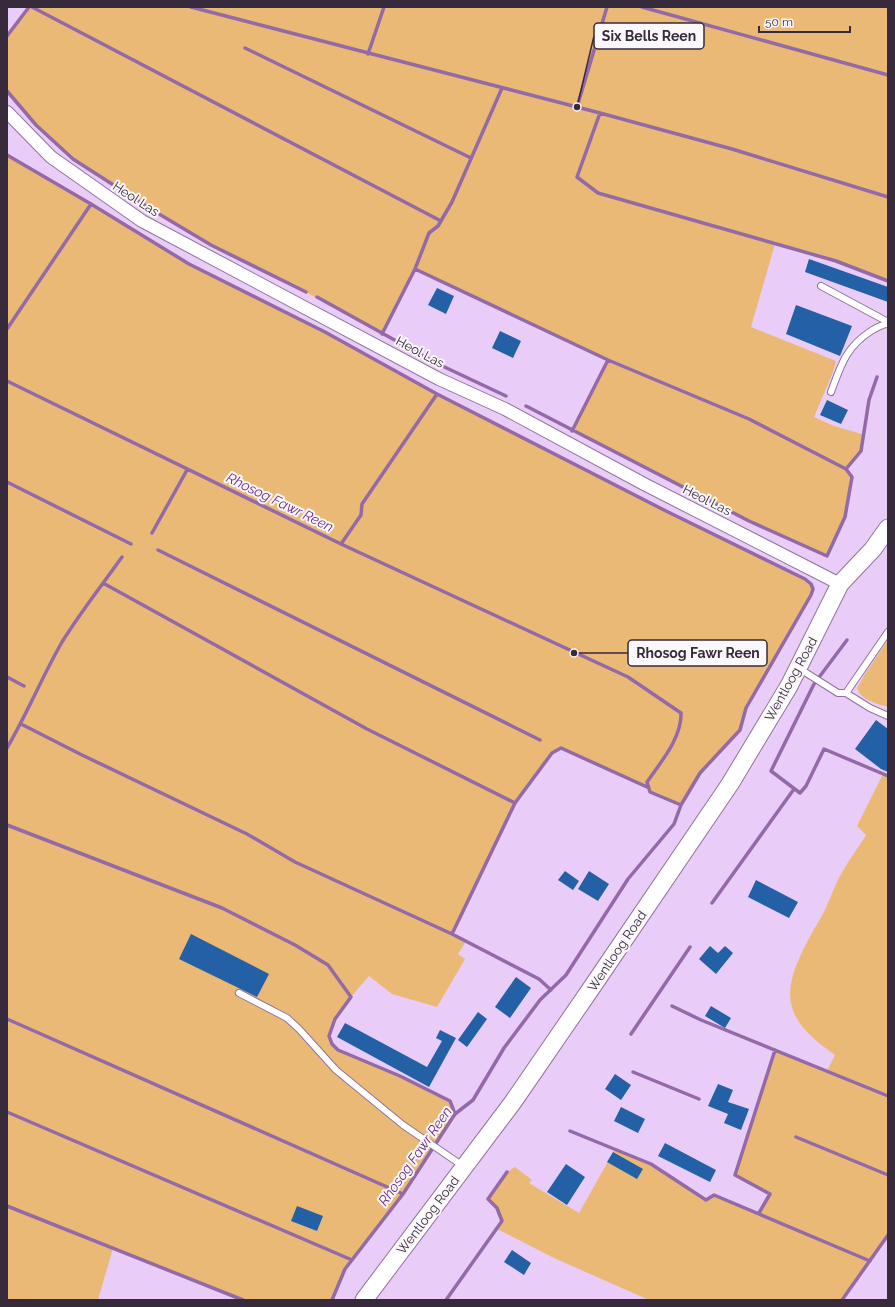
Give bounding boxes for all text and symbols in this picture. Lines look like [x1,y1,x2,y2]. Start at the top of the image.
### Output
scale bar [759,8,850,34]
text: 50 m [765,15,793,29]
callout: Six Bells Reen [594,23,704,49]
text: Six Bells Reen [602,28,696,44]
street label: Heol Las [110,178,162,220]
street label: Heol Las [393,333,447,371]
water label: Rhosog Fawr Reen [224,469,336,535]
street label: Heol Las [680,481,734,519]
street label: Wentloog Road [762,634,820,724]
callout: Rhosog Fawr Reen [628,640,767,666]
text: Rhosog Fawr Reen [636,645,760,661]
street label: Wentloog Road [585,908,649,994]
water label: Rhosog Fawr Reen [375,1103,455,1208]
street label: Wentloog Road [394,1173,462,1257]

